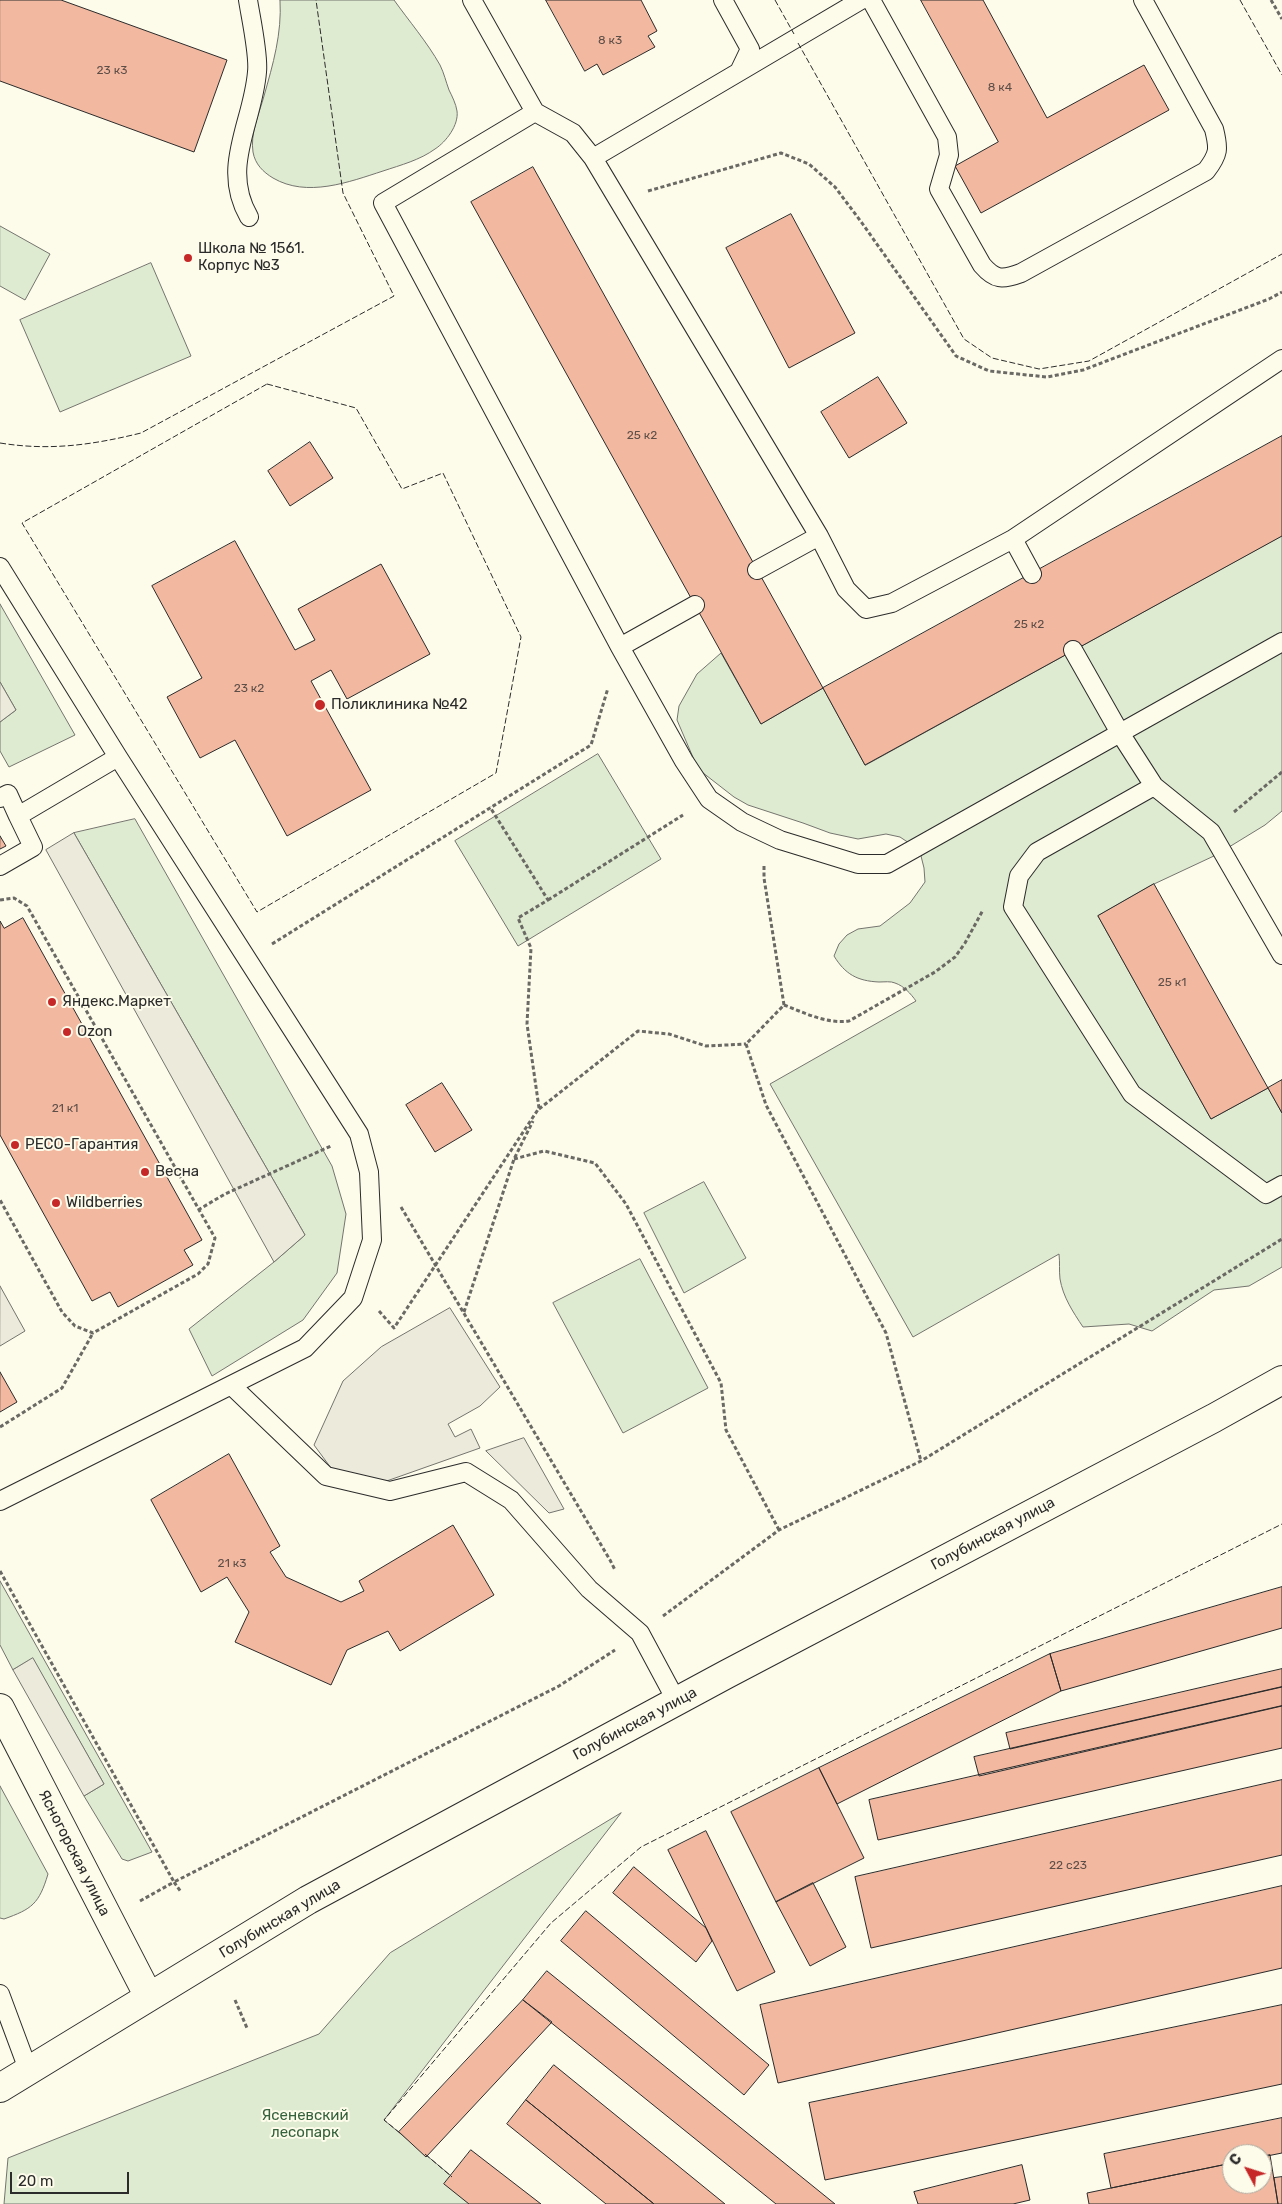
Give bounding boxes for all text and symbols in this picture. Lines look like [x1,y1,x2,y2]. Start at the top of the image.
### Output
house number: 8 к3 [598,34,622,48]
house number: 23 к3 [97,64,127,78]
house number: 8 к4 [988,81,1012,95]
place label: Школа № 1561. Корпус №3 [198,240,304,275]
marker: Школа № 1561. Корпус №3 [182,252,194,264]
house number: 25 к2 [627,429,657,443]
house number: 25 к2 [1014,618,1044,632]
house number: 23 к2 [234,682,264,696]
place label: Поликлиника №42 [331,696,468,714]
marker: Поликлиника №42 [313,698,327,712]
house number: 25 к1 [1158,976,1186,990]
place label: Яндекс.Маркет [62,993,171,1011]
marker: Яндекс.Маркет [46,996,58,1008]
place label: Ozon [77,1023,112,1041]
marker: Ozon [61,1026,73,1038]
house number: 21 к1 [52,1102,78,1116]
place label: РЕСО-Гарантия [25,1136,138,1154]
marker: РЕСО-Гарантия [9,1139,21,1151]
place label: Весна [155,1163,199,1181]
marker: Весна [139,1166,151,1178]
place label: Wildberries [66,1194,143,1212]
marker: Wildberries [50,1197,62,1209]
street label: Голубинская улица [928,1494,1058,1574]
house number: 21 к3 [218,1557,246,1571]
street label: Голубинская улица [570,1684,700,1764]
street label: Ясногорская улица [34,1787,114,1919]
house number: 22 с23 [1049,1859,1087,1873]
street label: Голубинская улица [216,1876,344,1962]
park label: Ясеневский лесопарк [261,2107,349,2142]
north arrow [1222,2144,1272,2194]
text: С [1226,2150,1246,2169]
scale bar [12,2162,131,2194]
text: 20 m [18,2172,53,2190]

